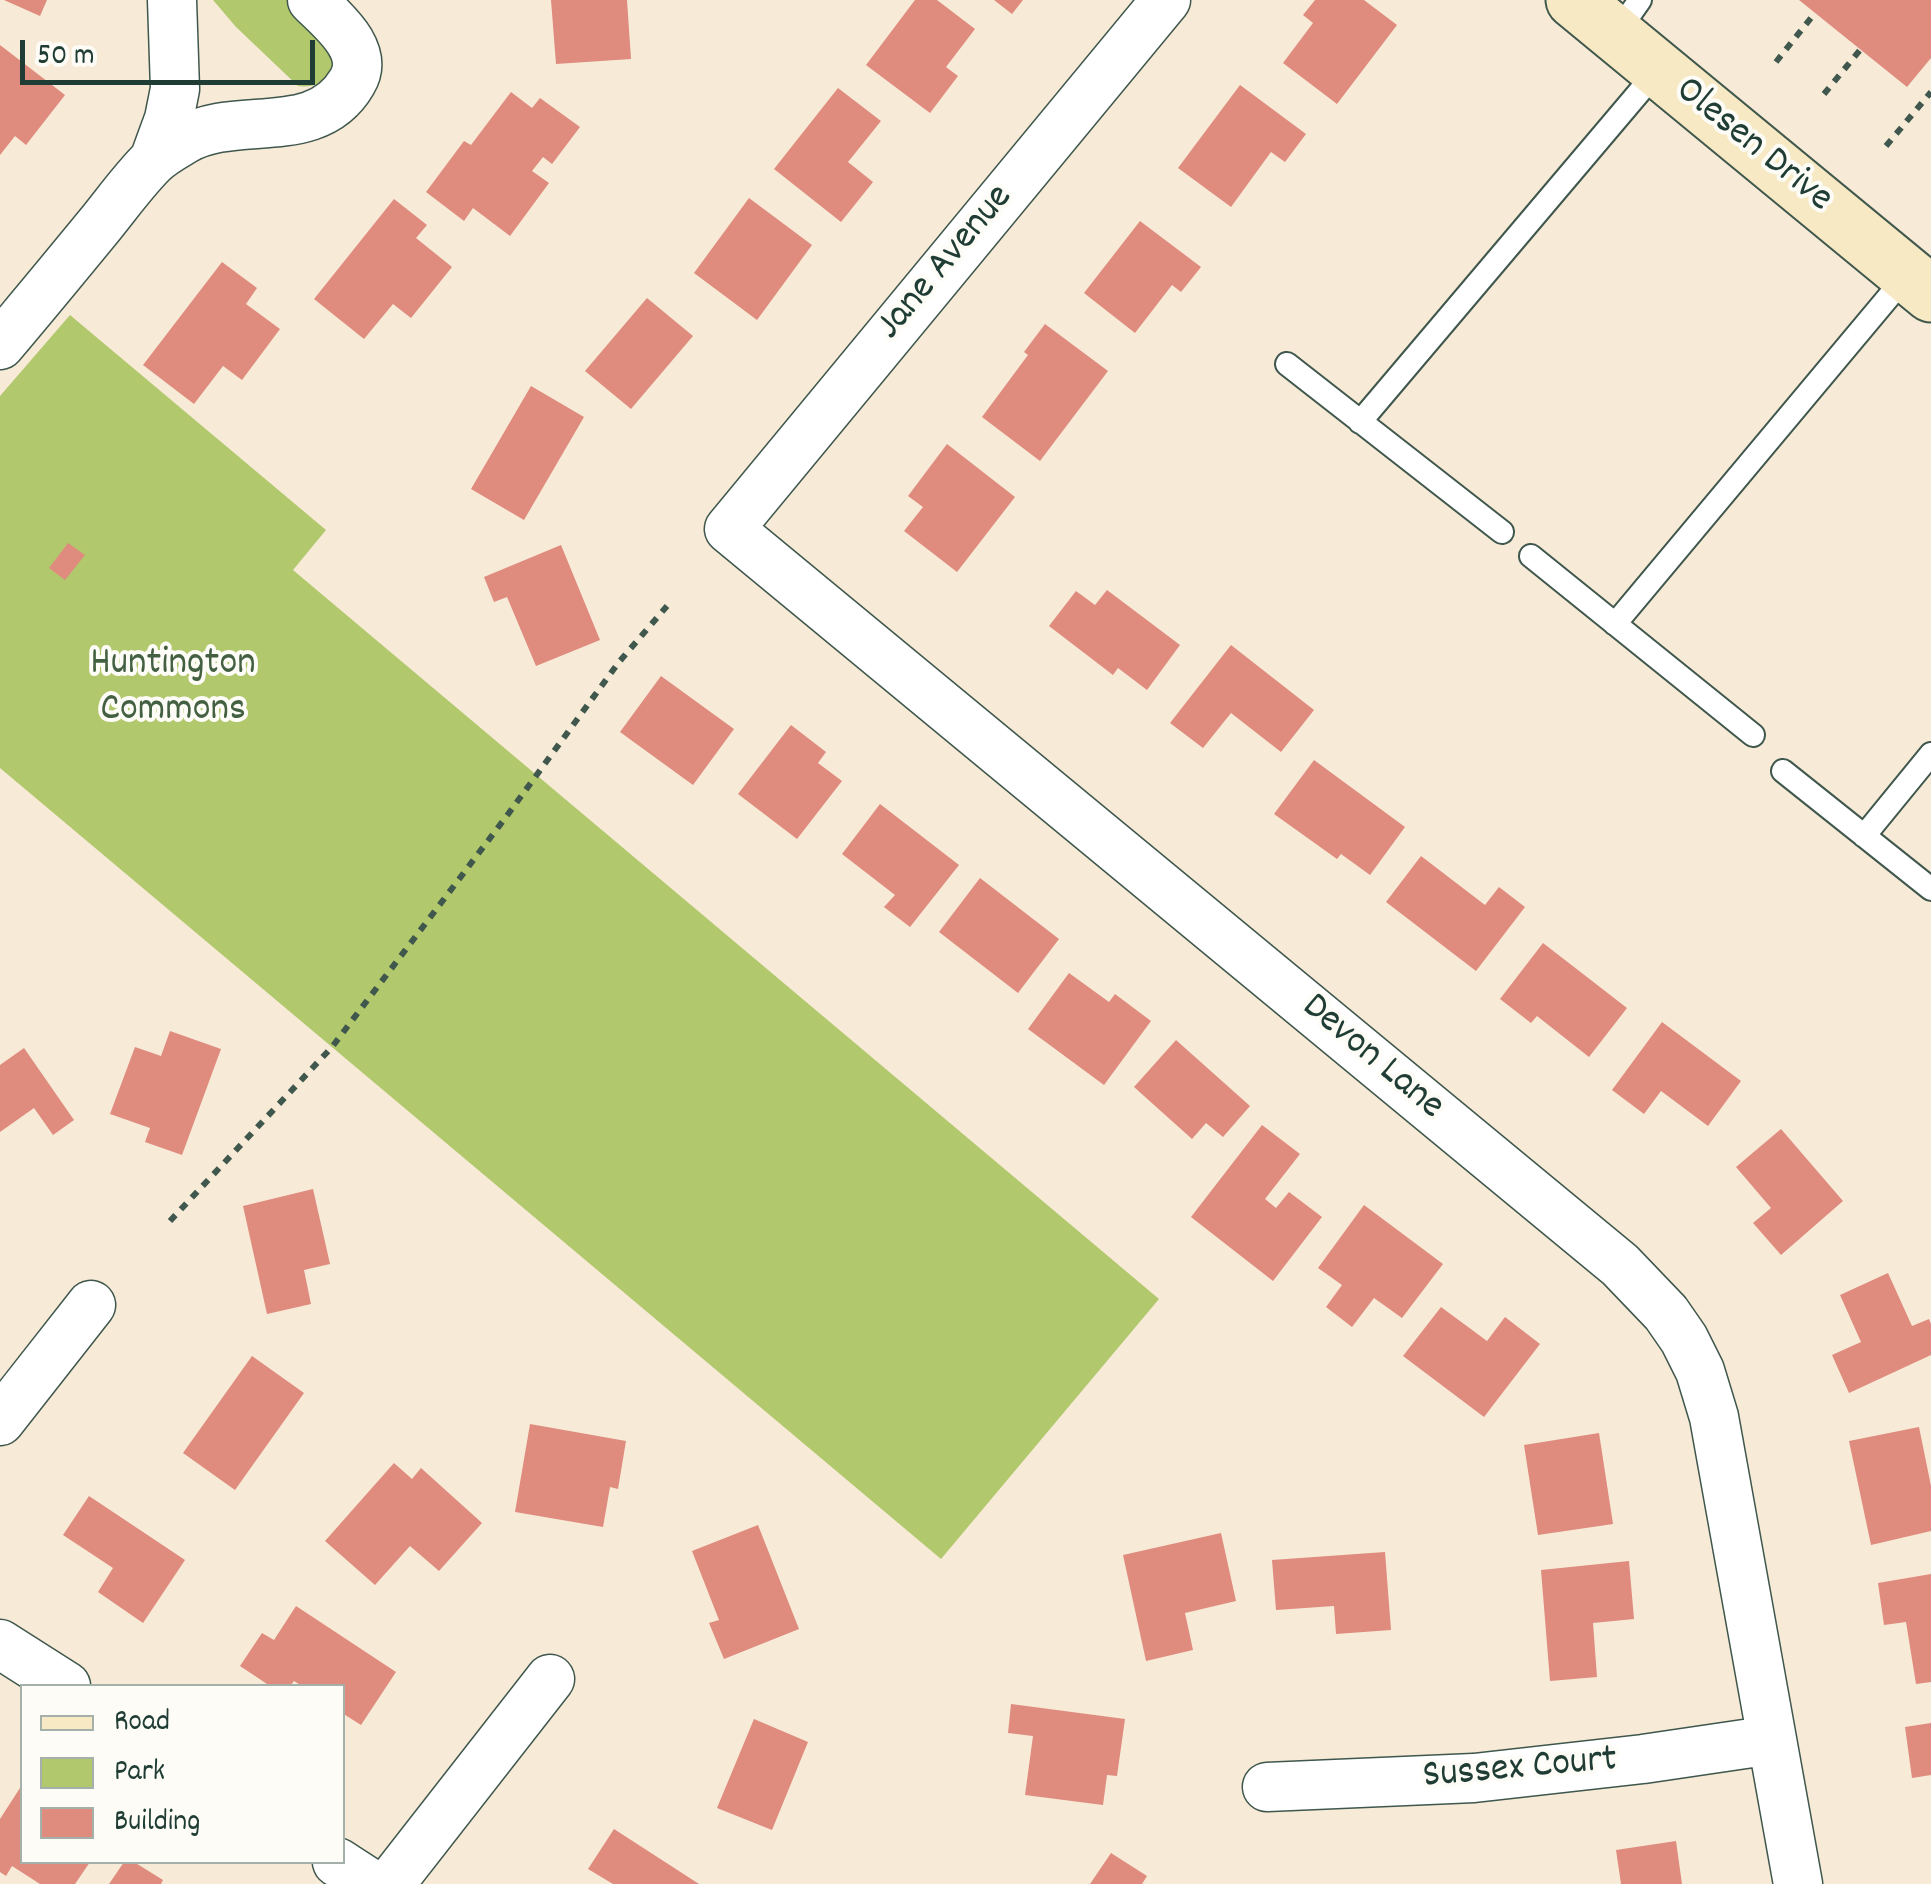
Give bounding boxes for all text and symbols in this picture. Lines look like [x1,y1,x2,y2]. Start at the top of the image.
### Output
scale bar [25,20,320,82]
text: 50 m [37,36,95,79]
street label: Olesen Drive [1663,69,1841,225]
street label: Jane Avenue [868,177,1026,351]
park label: Huntington Commons [90,643,256,737]
street label: Devon Lane [1290,985,1452,1133]
legend [20,1684,345,1864]
text: Road [114,1702,170,1745]
street label: Sussex Court [1421,1739,1619,1803]
text: Park [114,1752,165,1795]
text: Building [114,1802,200,1845]

